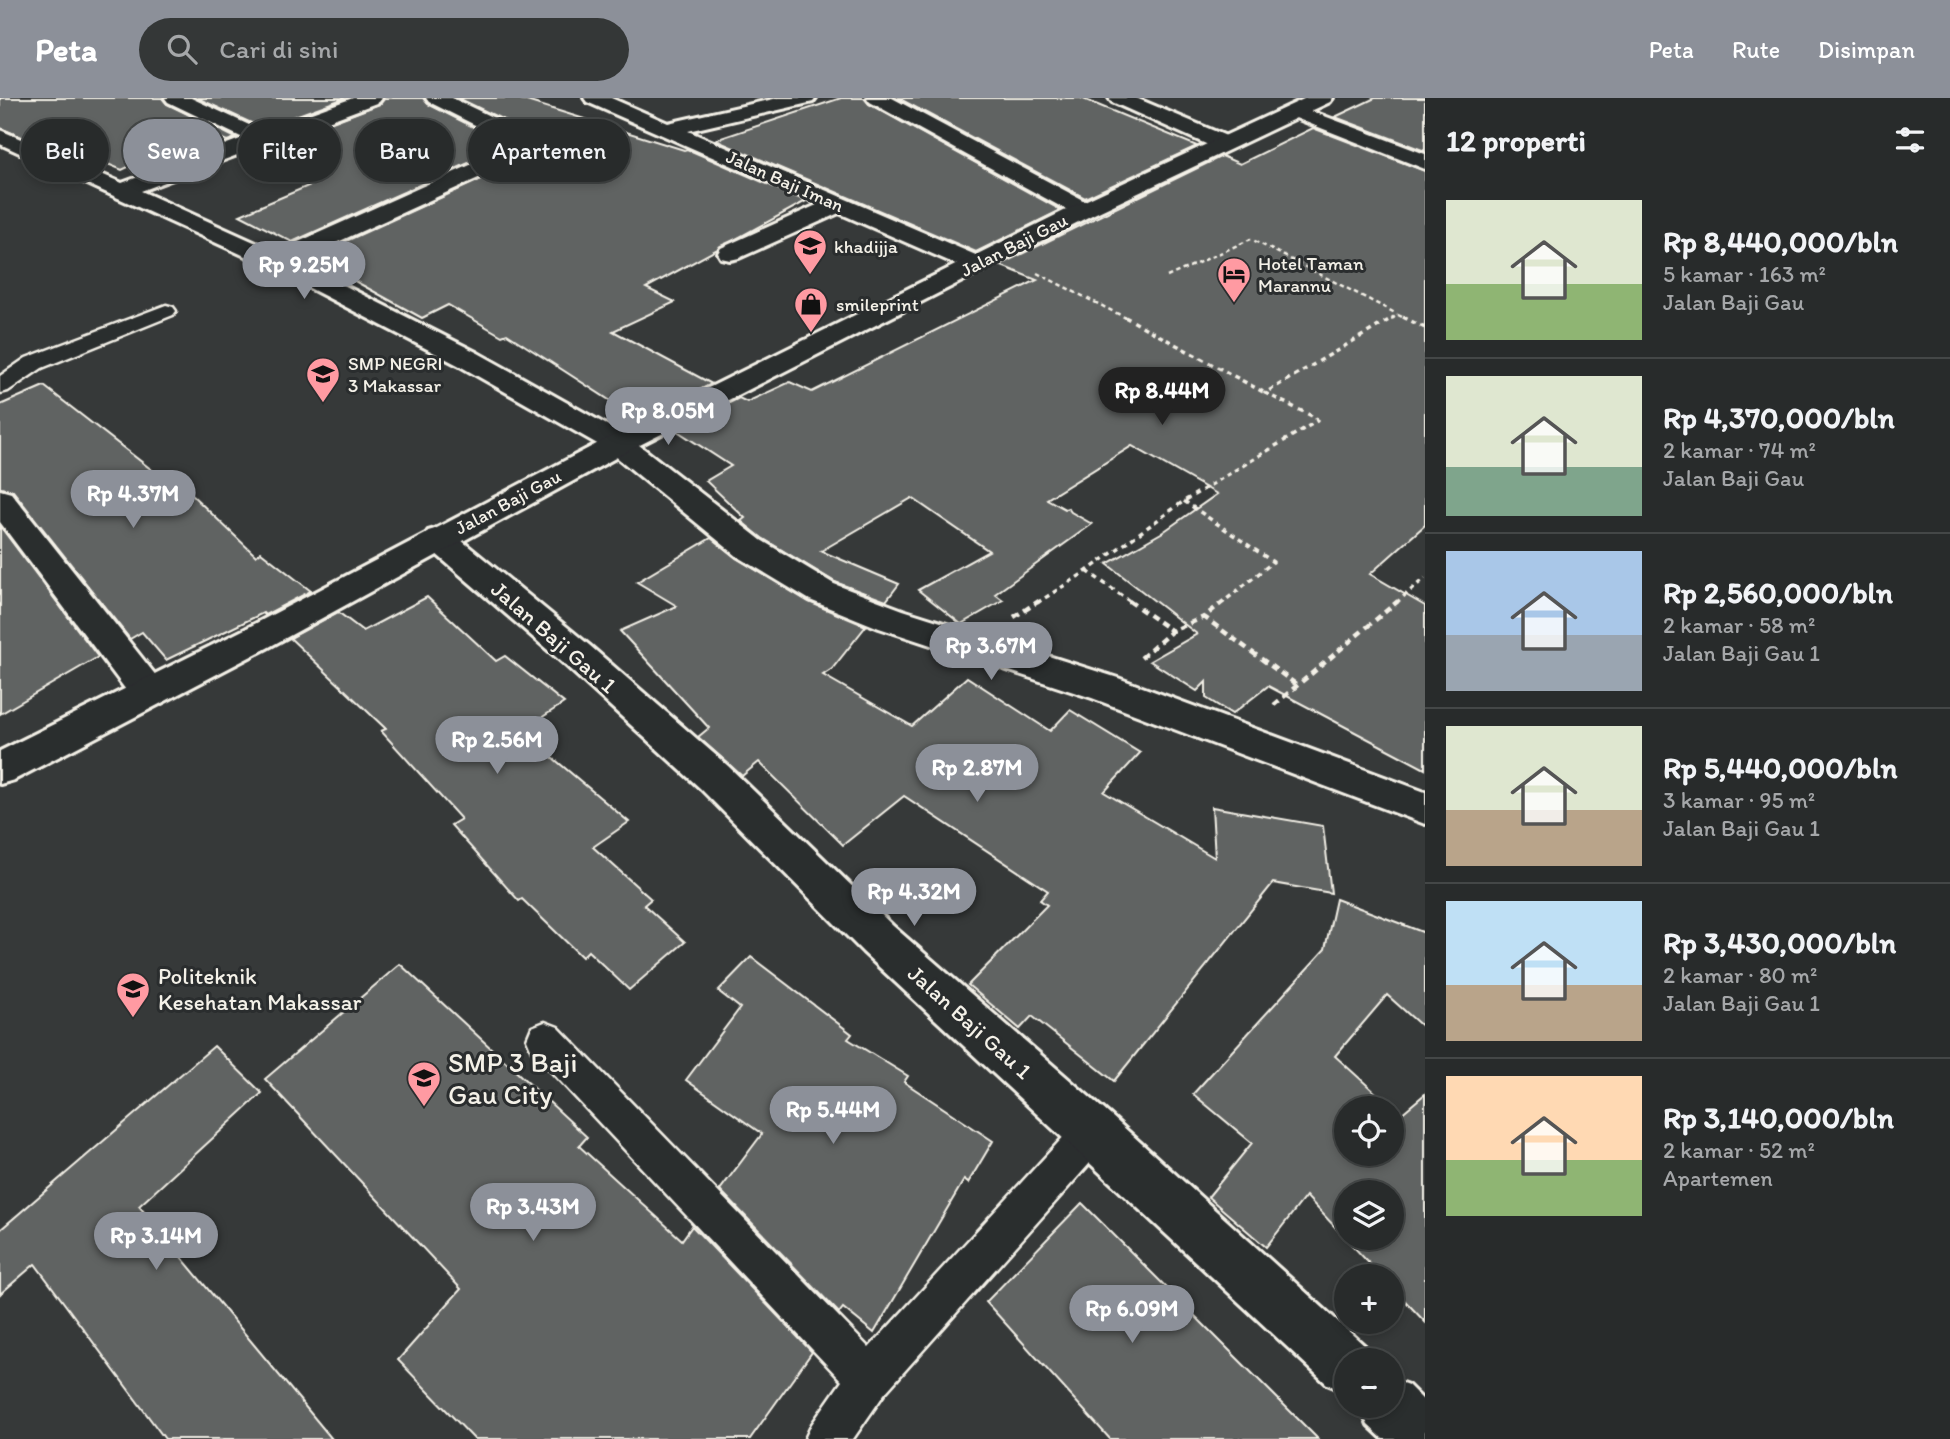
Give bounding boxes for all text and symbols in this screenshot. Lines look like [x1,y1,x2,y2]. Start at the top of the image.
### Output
search box [139,18,629,81]
text: Peta [35,30,97,69]
icon: search [163,30,201,68]
text: Cari di sini [219,33,338,65]
text: Peta [1649,35,1694,64]
text: Rute [1732,35,1780,64]
text: Disimpan [1818,35,1915,64]
chip: Beli [21,119,109,182]
chip: Sewa [123,119,224,182]
chip: Filter [238,119,341,182]
chip: Baru [355,119,454,182]
chip: Apartemen [468,119,630,182]
icon: filters [1891,121,1929,159]
text: 12 properti [1446,122,1586,159]
street label: Jalan Baji Iman [723,145,847,217]
street label: Jalan Baji Gau [957,208,1072,282]
text: Rp 8,440,000/bln [1663,223,1898,260]
school or university icon: khadijja [791,227,829,276]
icon: home [1502,228,1586,312]
place label: khadijja [834,235,898,258]
pin: Rp 9.25M [232,242,376,301]
text: Rp 9.25M [258,250,350,278]
place label: Hotel Taman Marannu [1258,252,1364,297]
hotel icon: Hotel Taman Marannu [1215,255,1253,304]
text: 5 kamar · 163 m² [1663,260,1826,288]
shop icon: smileprint [792,285,830,334]
text: Jalan Baji Gau [1663,288,1804,316]
place label: smileprint [836,293,919,316]
place label: SMP NEGRI 3 Makassar [348,352,442,397]
school or university icon: SMP NEGRI 3 Makassar [304,355,342,404]
pin: Rp 8.44M [1090,368,1234,427]
text: Rp 8.44M [1114,376,1210,404]
pin: Rp 8.05M [596,388,740,447]
text: Rp 8.05M [621,396,715,424]
text: Rp 4,370,000/bln [1663,399,1895,436]
icon: home [1502,404,1586,488]
text: 2 kamar · 74 m² [1663,436,1816,464]
street label: Jalan Baji Gau [451,464,565,540]
text: Jalan Baji Gau [1663,464,1804,492]
pin: Rp 4.37M [61,470,205,530]
text: Rp 4.37M [87,479,179,507]
text: Rp 2,560,000/bln [1663,574,1893,611]
street label: Jalan Baji Gau 1 [486,575,623,699]
icon: home [1502,579,1586,663]
text: 2 kamar · 58 m² [1663,611,1815,639]
pin: Rp 3.67M [919,622,1063,682]
text: Rp 3.67M [945,631,1037,659]
text: Jalan Baji Gau 1 [1663,639,1820,667]
pin: Rp 2.56M [425,716,569,776]
text: Rp 2.56M [451,725,543,753]
pin: Rp 2.87M [905,744,1049,804]
text: Rp 5,440,000/bln [1663,749,1897,786]
text: Rp 2.87M [931,753,1023,781]
icon: home [1502,754,1586,838]
text: 3 kamar · 95 m² [1663,786,1815,814]
text: Jalan Baji Gau 1 [1663,814,1820,842]
pin: Rp 4.32M [842,868,986,928]
text: Rp 4.32M [867,877,961,905]
text: Rp 3,430,000/bln [1663,924,1896,961]
icon: home [1502,929,1586,1013]
street label: Jalan Baji Gau 1 [902,959,1038,1085]
text: 2 kamar · 80 m² [1663,961,1817,989]
place label: Politeknik Kesehatan Makassar [158,962,362,1016]
school or university icon: Politeknik Kesehatan Makassar [114,970,152,1019]
text: Jalan Baji Gau 1 [1663,989,1820,1017]
place label: SMP 3 Baji Gau City [448,1045,577,1111]
school or university icon: SMP 3 Baji Gau City [405,1059,443,1108]
pin: Rp 5.44M [761,1086,905,1146]
text: Rp 5.44M [786,1095,880,1123]
map controls [1334,1096,1404,1418]
button: locate [1334,1096,1404,1166]
text: Rp 3,140,000/bln [1663,1099,1894,1136]
icon: home [1502,1104,1586,1188]
text: 2 kamar · 52 m² [1663,1136,1815,1164]
text: Apartemen [1663,1164,1773,1192]
button: layers [1334,1180,1404,1250]
pin: Rp 3.43M [461,1184,605,1243]
text: Rp 3.43M [486,1192,580,1220]
pin: Rp 3.14M [84,1212,228,1272]
text: Rp 3.14M [110,1221,202,1249]
button: + [1334,1264,1404,1334]
pin: Rp 6.09M [1060,1286,1204,1345]
text: Rp 6.09M [1085,1294,1179,1322]
button: − [1334,1348,1404,1418]

